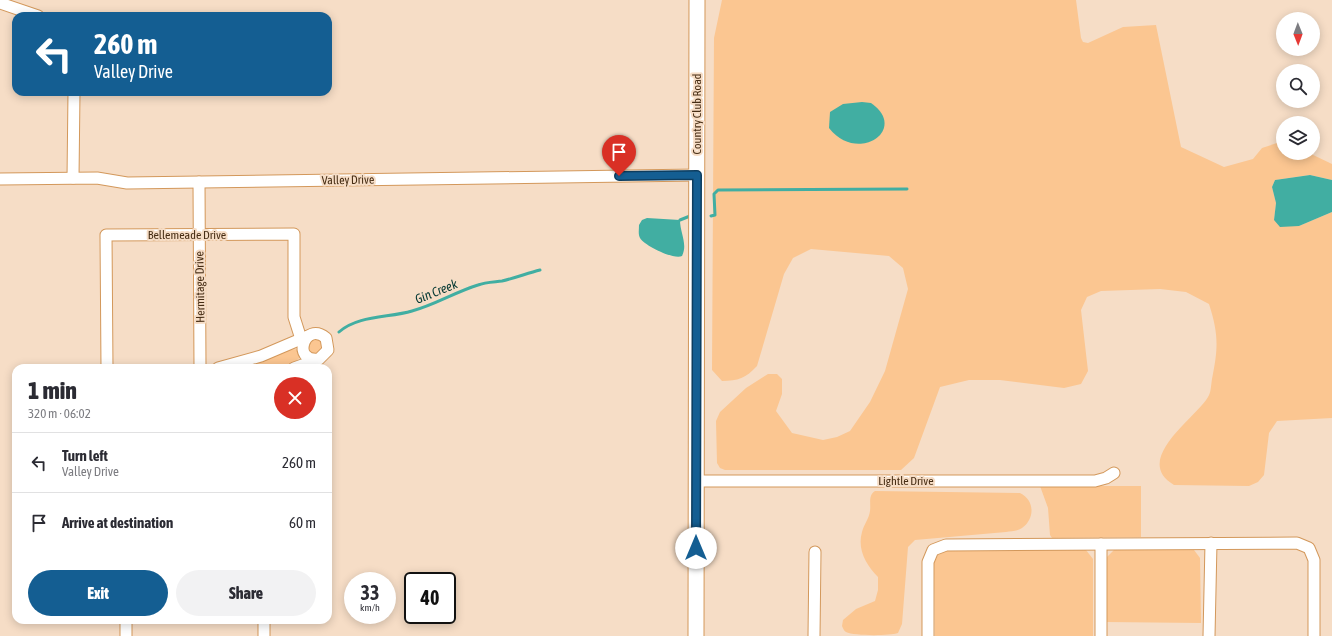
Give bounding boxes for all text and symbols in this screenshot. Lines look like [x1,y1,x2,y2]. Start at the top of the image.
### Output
north arrow [1276,12,1320,56]
map controls [1276,12,1320,160]
icon: left [28,28,80,80]
text: 260 m [94,28,157,60]
text: Valley Drive [94,61,173,82]
button: search [1276,64,1320,108]
street label: Country Club Road [690,74,704,154]
button: layers [1276,116,1320,160]
pin [602,135,636,176]
icon: arrive [608,141,630,163]
street label: Valley Drive [322,173,374,187]
street label: Bellemeade Drive [148,228,226,242]
street label: Hermitage Drive [192,251,208,323]
water label: Gin Creek [413,276,460,307]
text: 1 min [28,377,77,404]
button: close [274,377,316,419]
text: 320 m · 06:02 [28,406,91,421]
text: Turn left [62,447,108,464]
icon: left [28,452,50,474]
text: 260 m [282,454,316,471]
text: Valley Drive [62,464,119,479]
street label: Lightle Drive [878,474,934,488]
icon: arrive [28,512,50,534]
text: Arrive at destination [62,514,173,531]
text: 60 m [289,514,316,531]
position arrow [675,527,717,569]
button: Exit [28,570,168,616]
button: Share [176,570,316,616]
speed limit sign: 40 [404,572,456,624]
text: 33 [361,581,379,604]
text: km/h [360,602,380,613]

